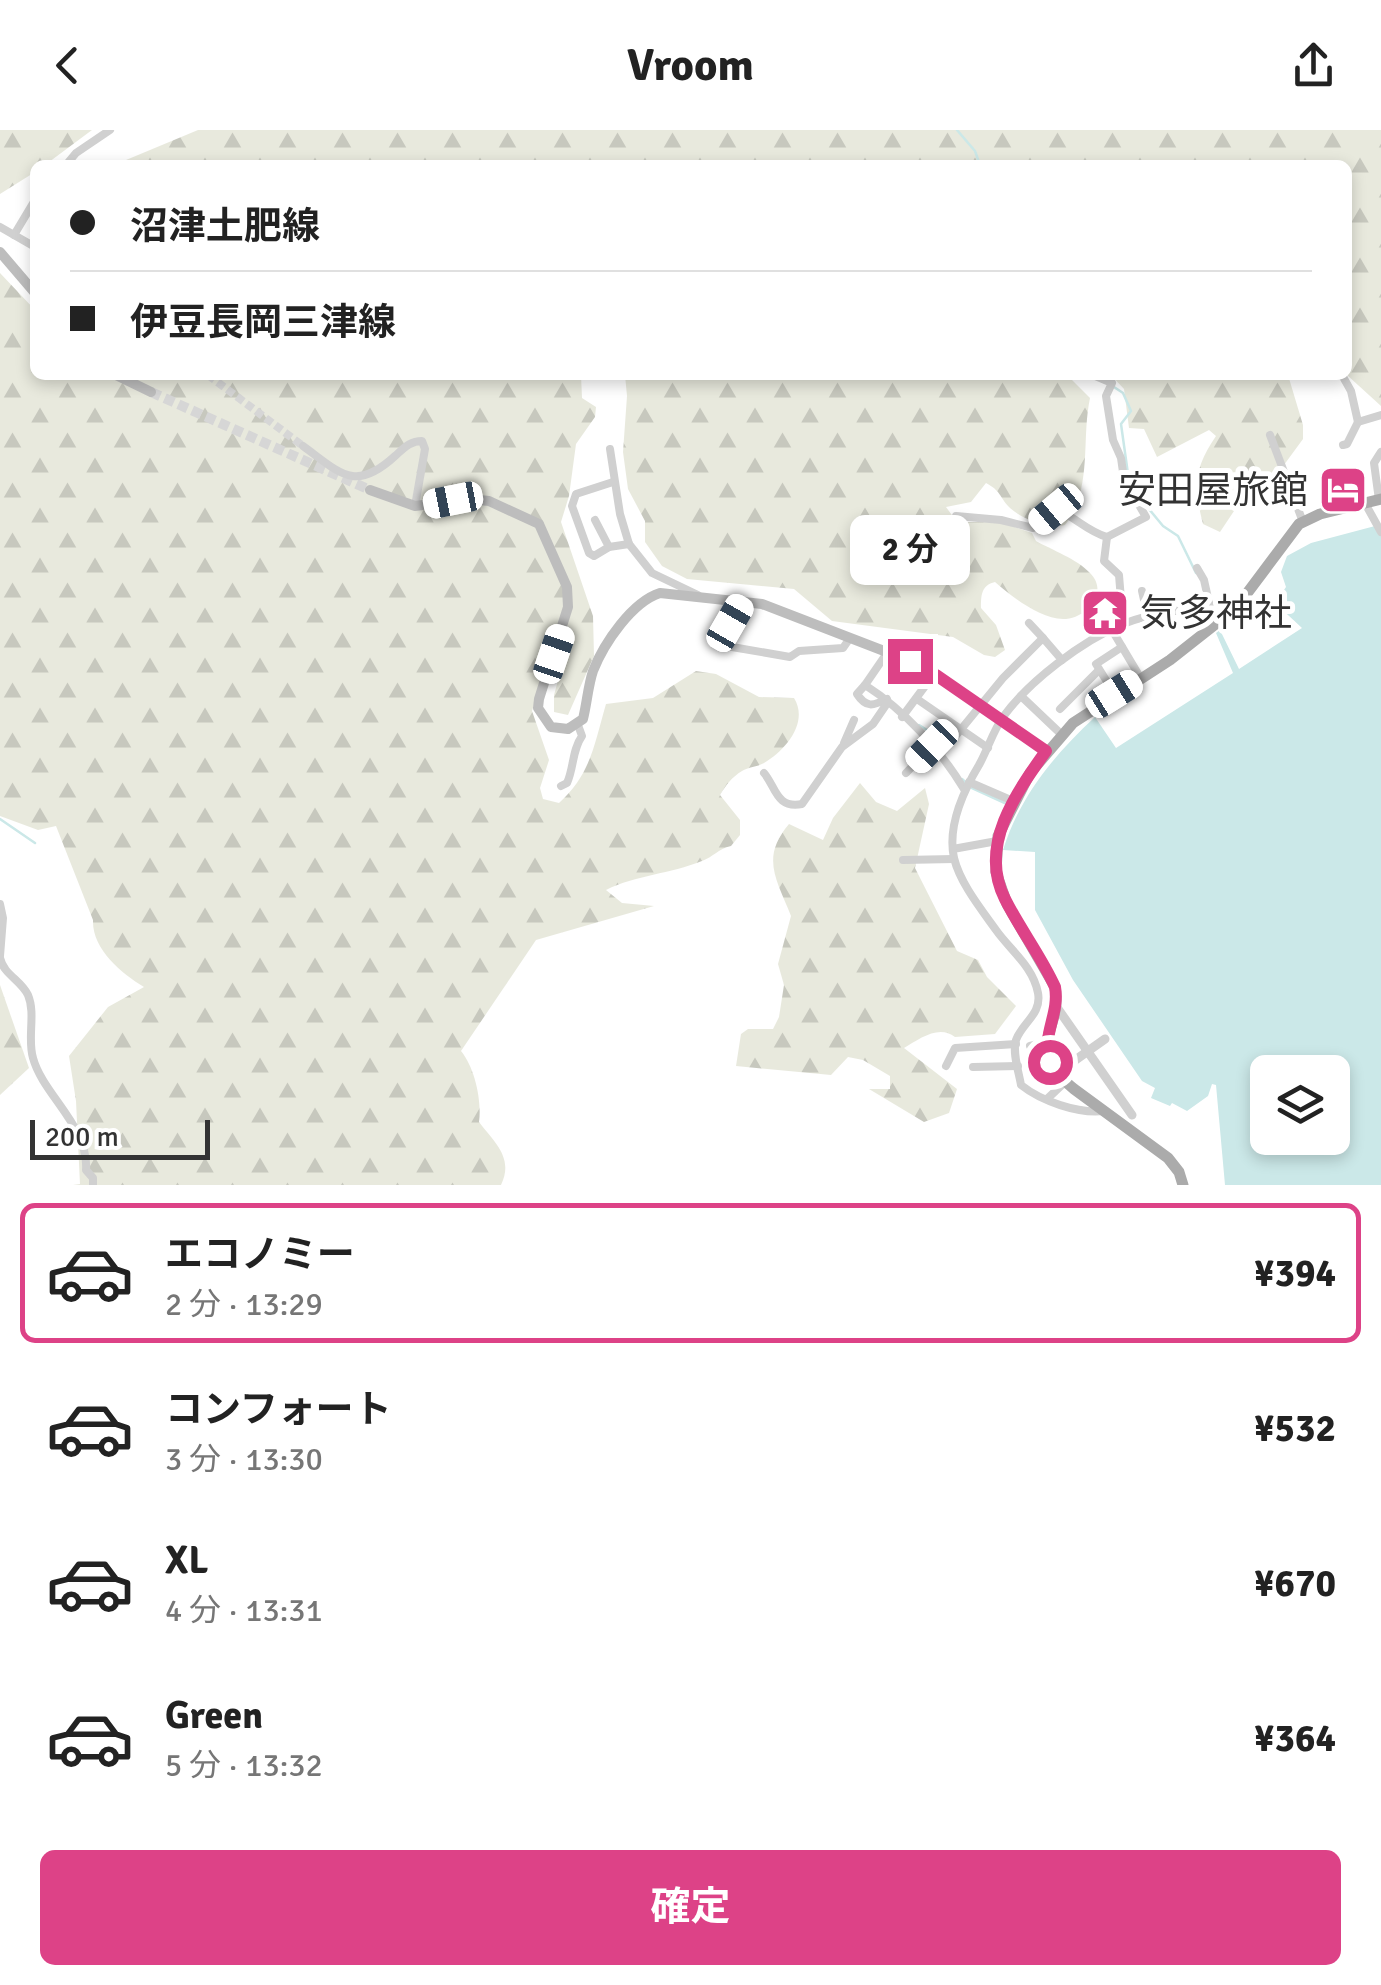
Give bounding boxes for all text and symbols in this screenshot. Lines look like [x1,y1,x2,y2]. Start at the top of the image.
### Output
icon: back [40,38,95,93]
text: Vroom [627,38,754,93]
icon: share [1286,38,1341,93]
text: 沼津土肥線 [130,203,320,250]
text: 伊豆長岡三津線 [130,299,396,346]
hotel icon: 安田屋旅館 [1317,464,1369,516]
place label: 安田屋旅館 [1118,467,1308,514]
car [1023,478,1089,540]
car [421,480,485,520]
callout: 2 分 [850,516,970,586]
text: 2 分 [882,530,938,569]
temple icon: 気多神社 [1079,587,1131,639]
car [702,590,758,656]
place label: 気多神社 [1140,590,1292,637]
car [530,621,578,687]
route end [888,639,933,684]
car [1081,665,1147,723]
car [900,714,964,778]
route start [1028,1040,1073,1085]
map controls [1250,1055,1350,1155]
button: layers [1250,1055,1350,1155]
scale bar [30,1115,210,1160]
text: 200 m [45,1120,119,1154]
icon: car [45,1228,135,1318]
text: エコノミー [165,1231,355,1278]
text: ¥394 [1254,1250,1336,1297]
text: 2 分 · 13:29 [165,1285,323,1324]
icon: car [45,1383,135,1473]
text: コンフォート [165,1386,392,1433]
text: ¥532 [1254,1405,1336,1452]
text: 3 分 · 13:30 [165,1440,323,1479]
text: XL [165,1537,208,1584]
icon: car [45,1538,135,1628]
text: ¥670 [1254,1560,1336,1607]
text: 4 分 · 13:31 [165,1591,323,1630]
text: Green [165,1692,263,1739]
icon: car [45,1693,135,1783]
text: ¥364 [1254,1715,1336,1762]
text: 5 分 · 13:32 [165,1746,323,1785]
button: 確定 [40,1850,1341,1965]

